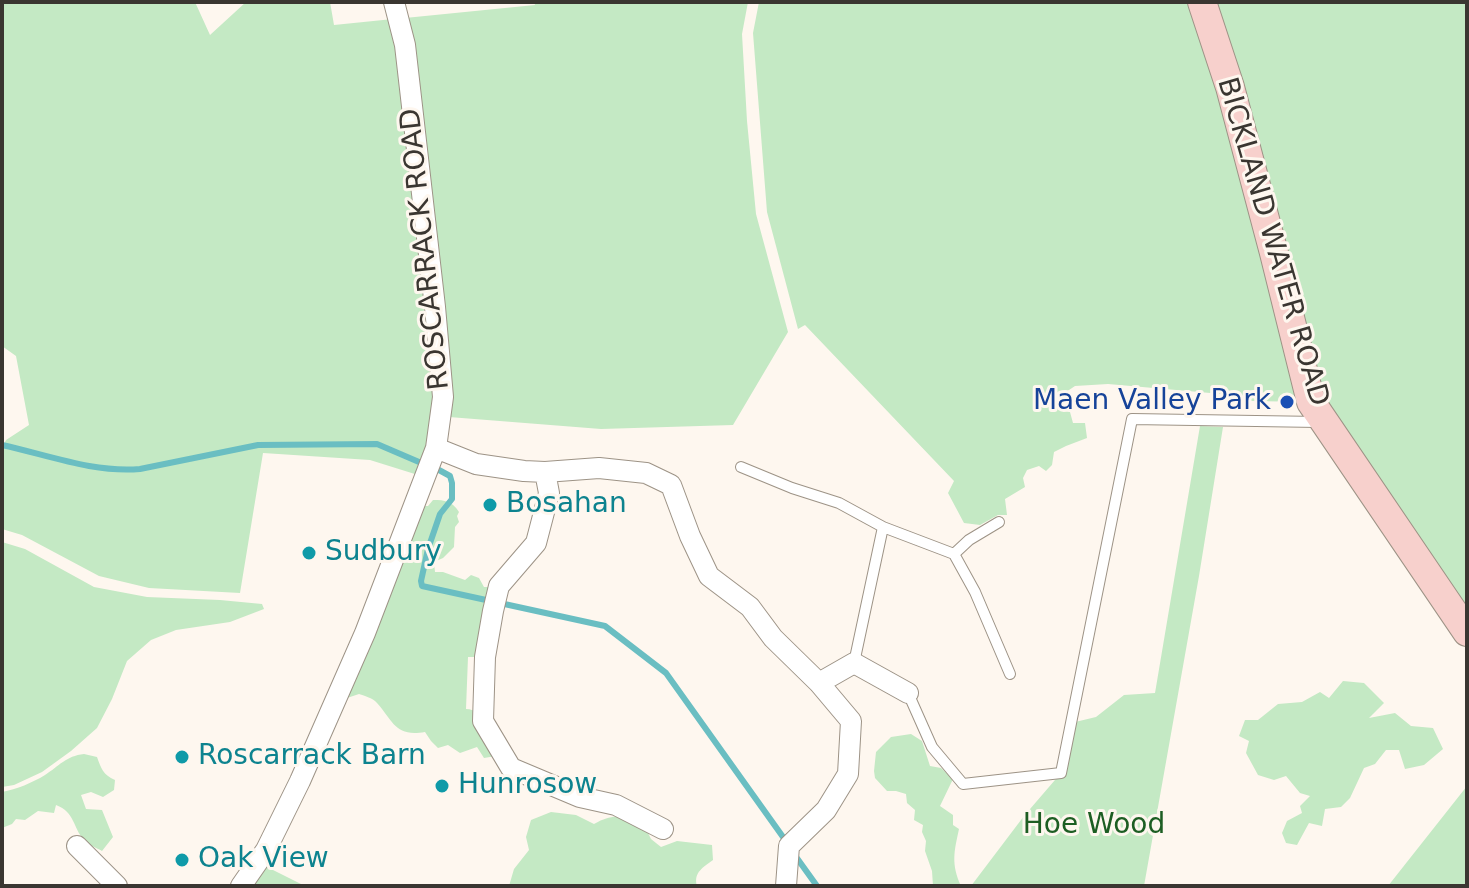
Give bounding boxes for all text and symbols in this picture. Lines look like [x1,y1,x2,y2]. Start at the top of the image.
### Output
street label: BICKLAND WATER ROAD [1209,74,1335,410]
street label: ROSCARRACK ROAD [395,107,457,391]
place label: Maen Valley Park [1033,385,1271,419]
marker: Maen Valley Park [1278,393,1296,411]
place label: Bosahan [506,488,627,522]
marker: Bosahan [481,496,499,514]
place label: Sudbury [325,536,442,570]
marker: Sudbury [300,544,318,562]
place label: Roscarrack Barn [198,740,426,774]
marker: Roscarrack Barn [173,748,191,766]
place label: Hunrosow [458,769,597,803]
marker: Hunrosow [433,777,451,795]
park label: Hoe Wood [1023,809,1165,843]
place label: Oak View [198,843,329,877]
marker: Oak View [173,851,191,869]

